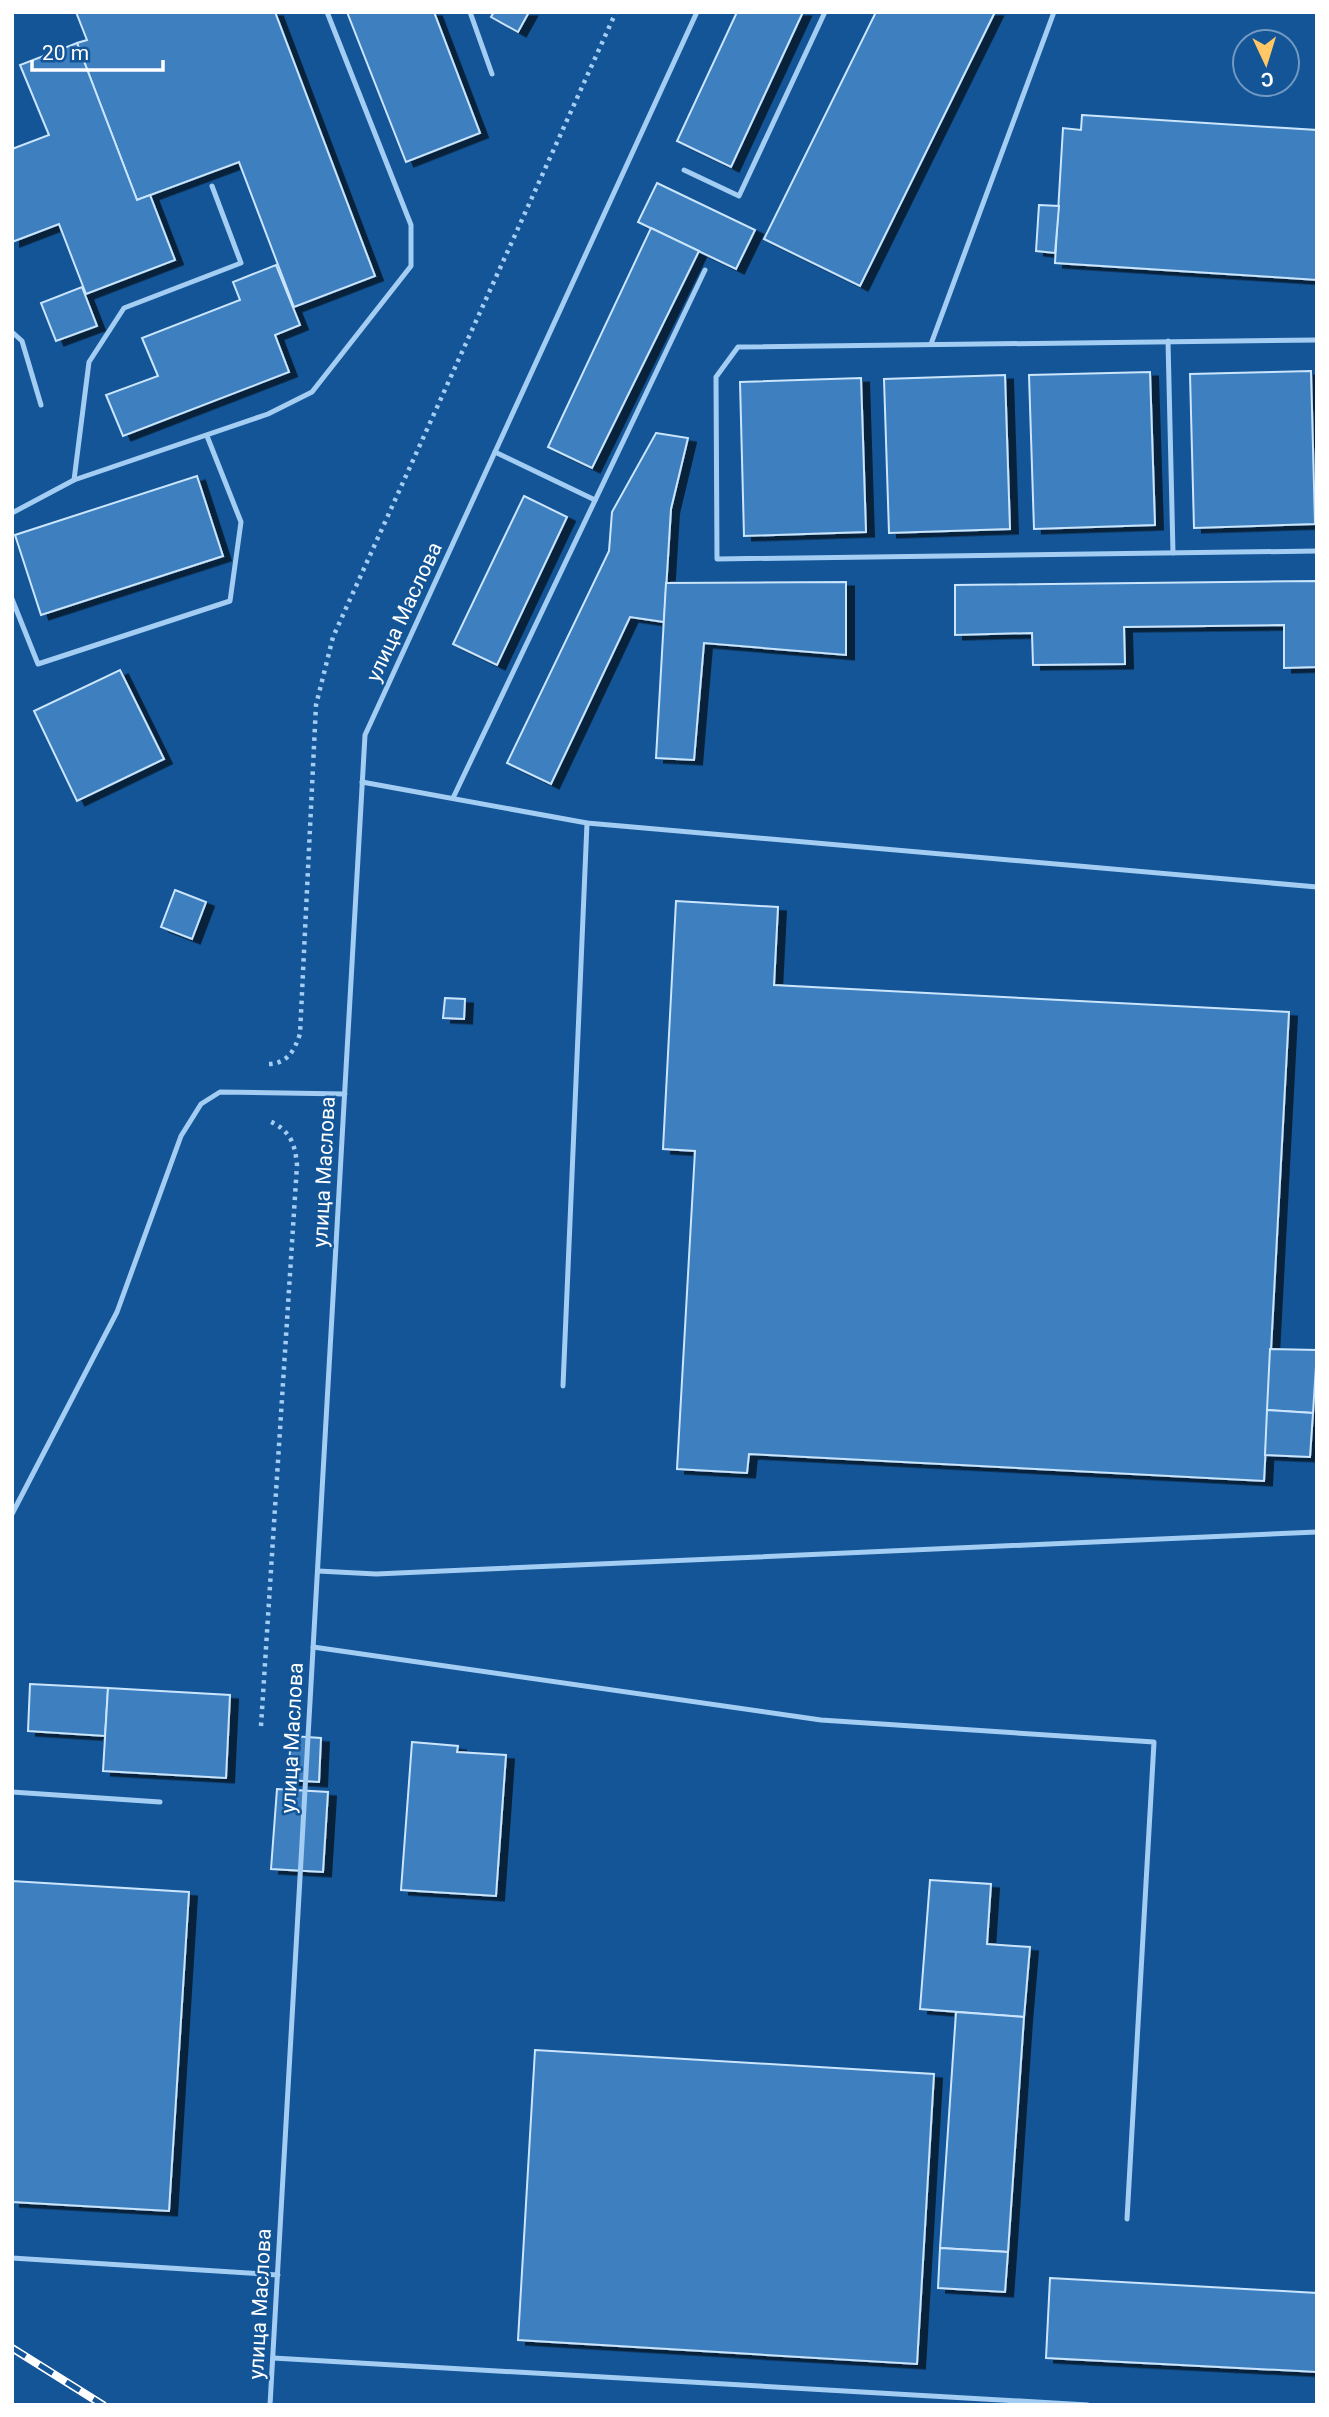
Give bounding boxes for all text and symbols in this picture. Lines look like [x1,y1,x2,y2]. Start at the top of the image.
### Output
scale bar [32,28,163,72]
north arrow [1231,28,1301,98]
text: 20 m [42,41,89,65]
text: С [1260,68,1274,91]
street label: улица Маслова [361,538,447,686]
street label: улица Маслова [308,1096,340,1248]
street label: улица Маслова [276,1662,308,1814]
street label: улица Маслова [244,2228,276,2380]

